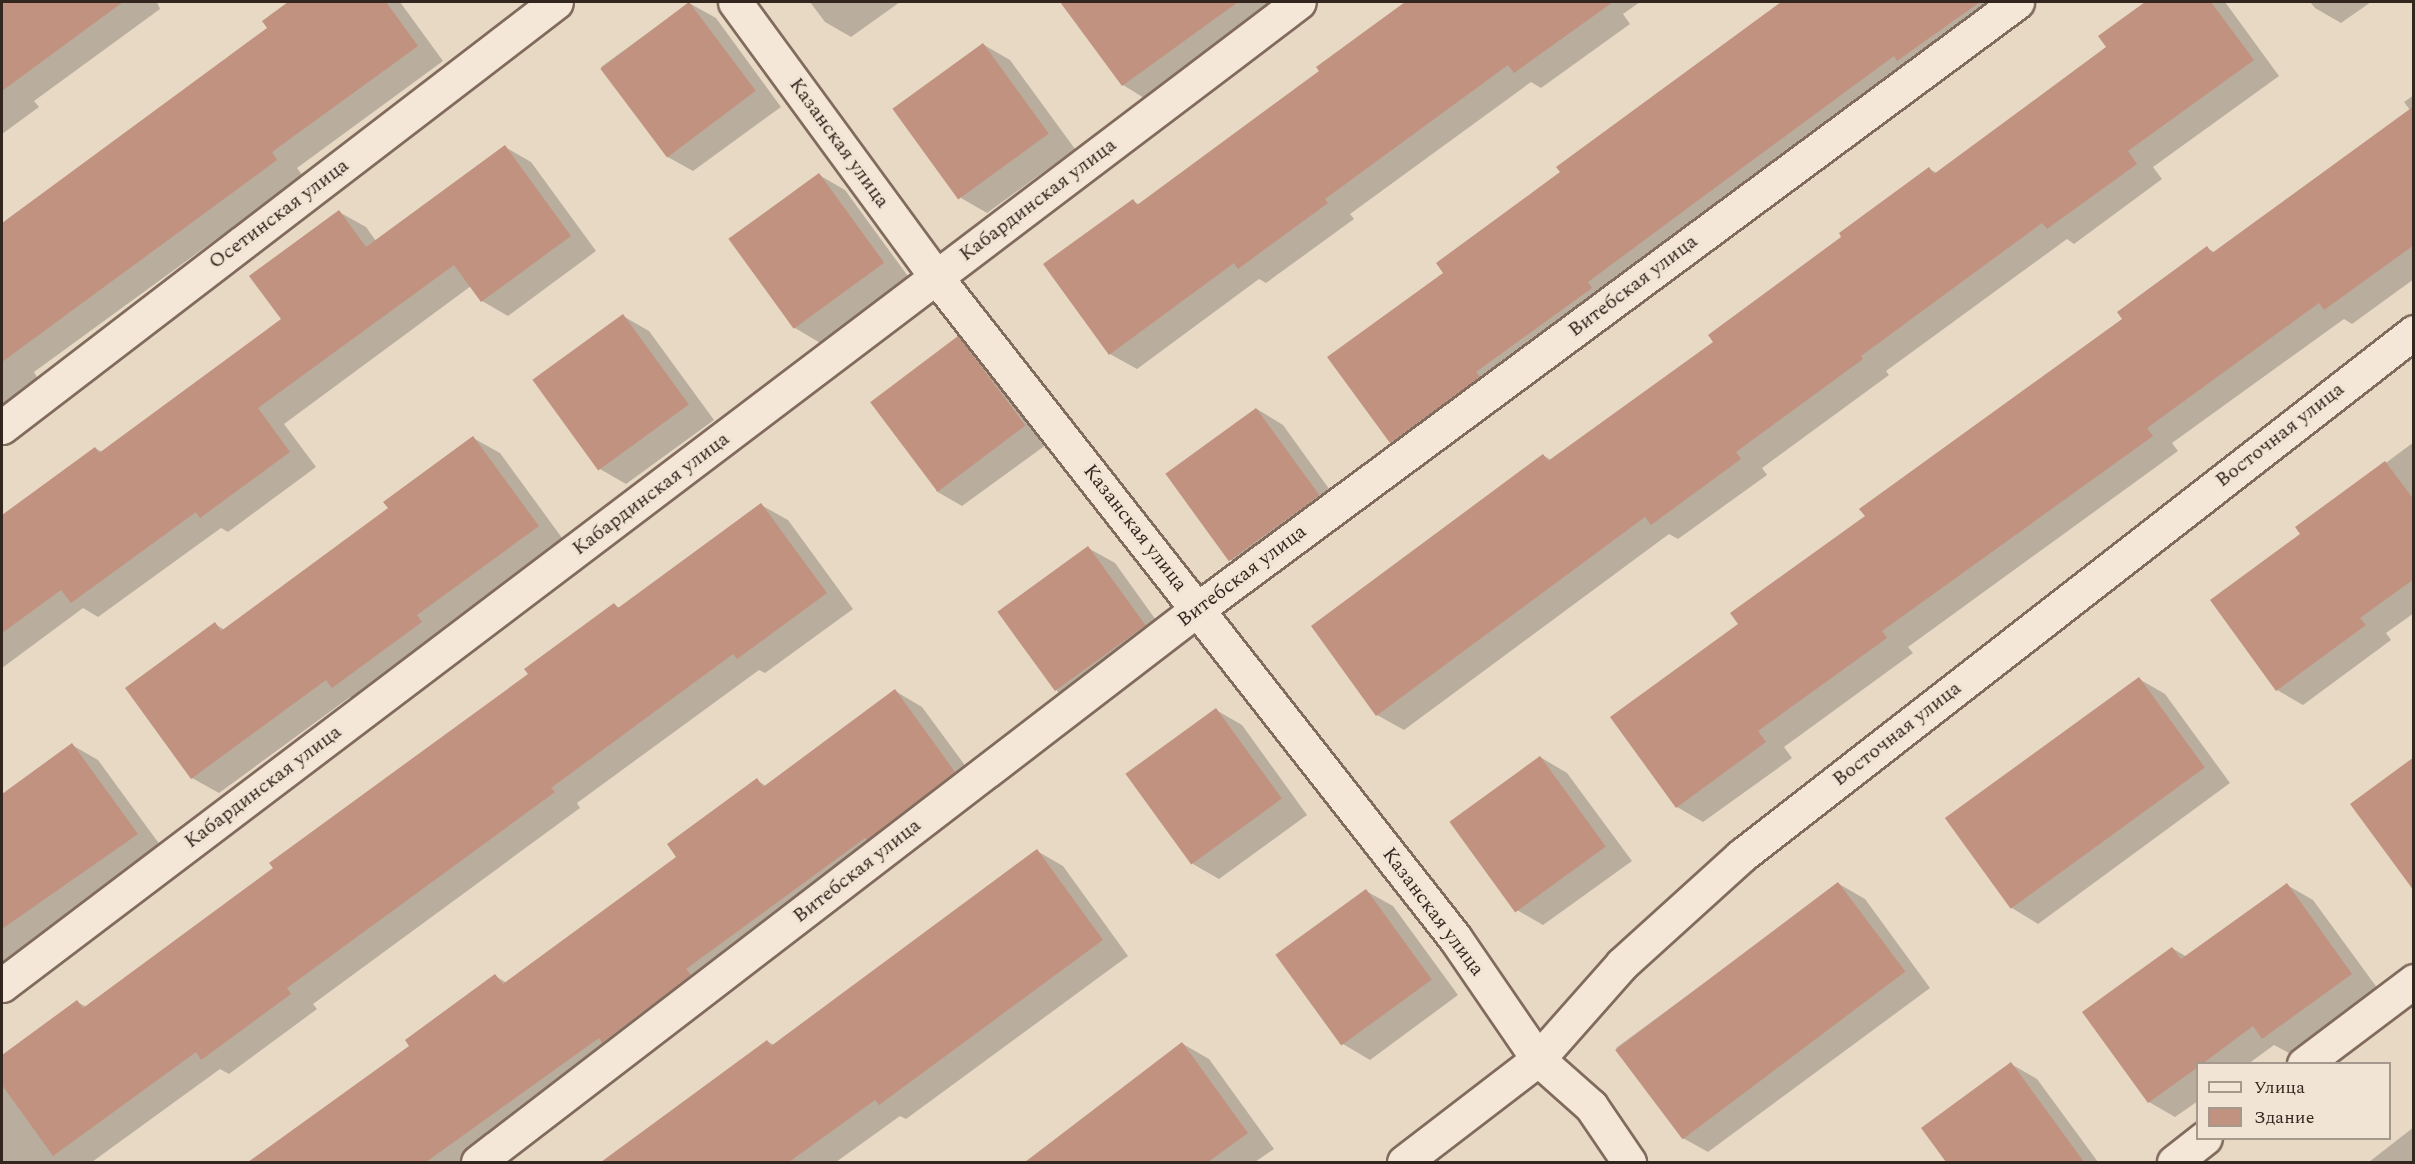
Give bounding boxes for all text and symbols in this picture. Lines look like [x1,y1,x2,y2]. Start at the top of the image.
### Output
street label: Казанская улица [784,73,894,213]
street label: Кабардинская улица [955,133,1121,267]
street label: Осетинская улица [204,154,354,274]
street label: Витебская улица [1564,230,1702,342]
street label: Восточная улица [2211,377,2349,493]
street label: Кабардинская улица [568,427,734,561]
street label: Казанская улица [1078,460,1192,596]
street label: Витебская улица [1173,520,1311,632]
street label: Восточная улица [1828,676,1966,792]
street label: Кабардинская улица [180,720,346,854]
street label: Витебская улица [788,814,926,928]
street label: Казанская улица [1377,843,1489,981]
legend [2196,1062,2391,1140]
text: Улица [2254,1074,2305,1101]
text: Здание [2254,1104,2314,1131]

